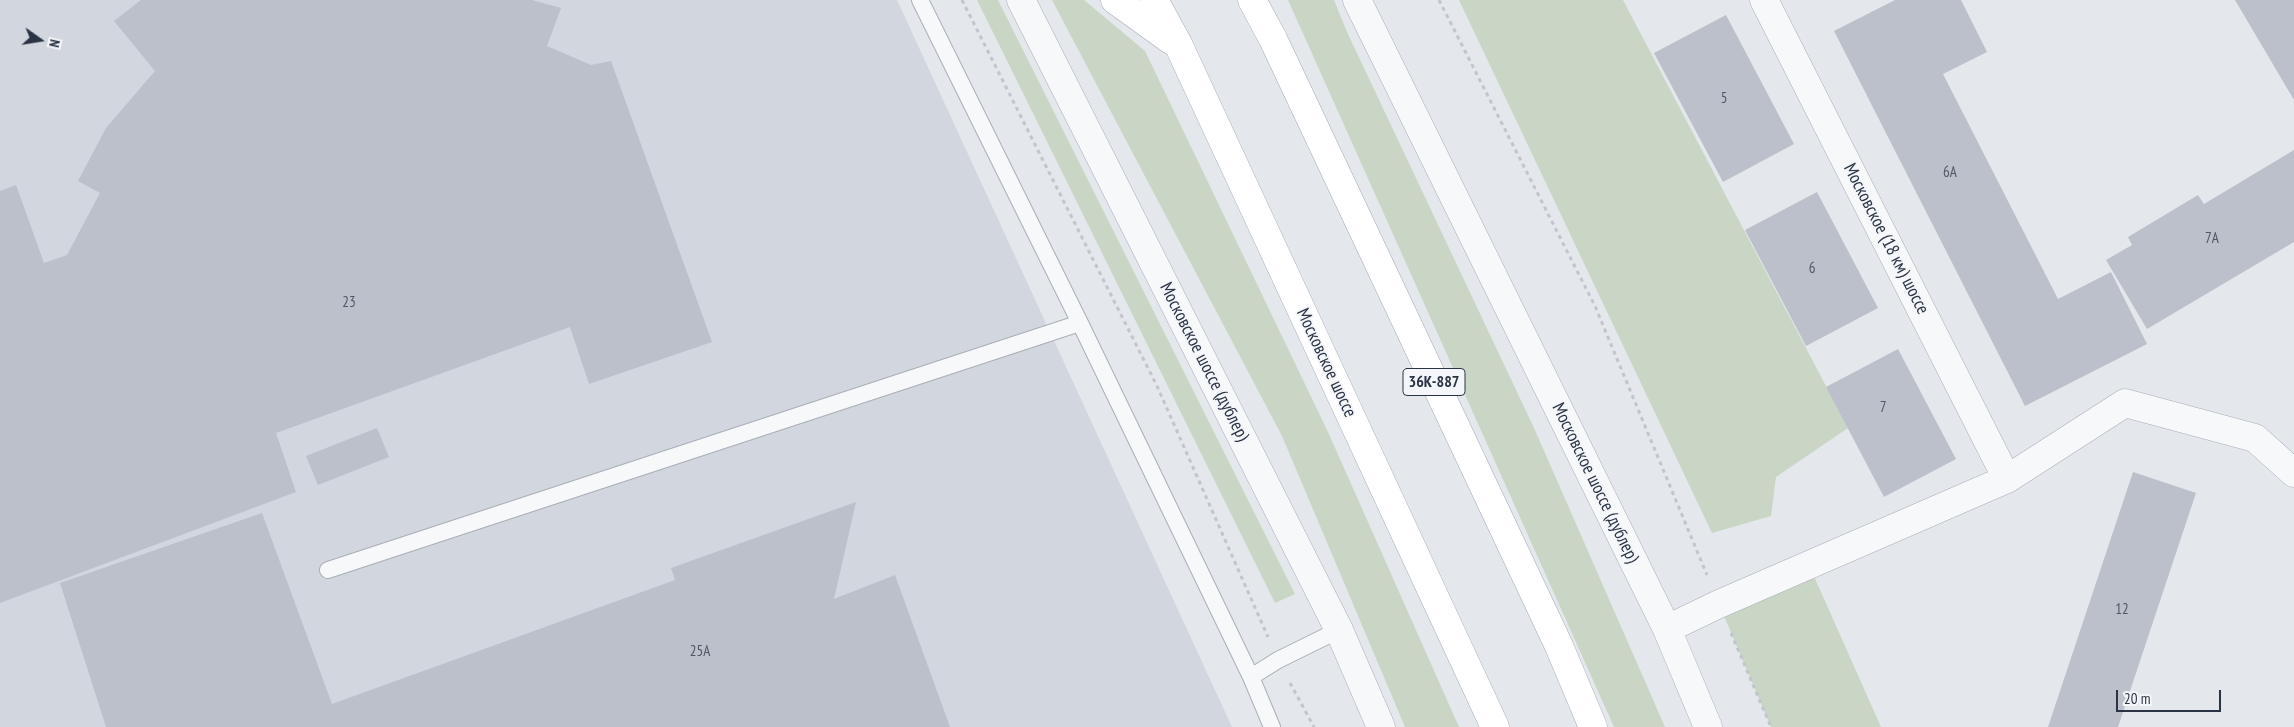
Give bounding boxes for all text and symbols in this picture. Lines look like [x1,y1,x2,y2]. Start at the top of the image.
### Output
north arrow [15,15,65,65]
text: N [45,38,64,49]
house number: 5 [1721,90,1727,108]
street label: Московское (18 км) шоссе [1839,160,1933,318]
house number: 6А [1943,164,1957,182]
house number: 7А [2205,230,2219,248]
house number: 6 [1809,260,1815,278]
street label: Московское шоссе (дублер) [1155,279,1253,445]
house number: 23 [342,294,356,312]
street label: Московское шоссе [1291,305,1361,421]
road number: 36К-887 [1403,368,1465,396]
house number: 7 [1880,399,1886,417]
street label: Московское шоссе (дублер) [1547,400,1643,566]
house number: 12 [2115,601,2129,619]
house number: 25А [690,643,710,661]
scale bar [2119,680,2224,712]
text: 20 m [2124,689,2150,708]

